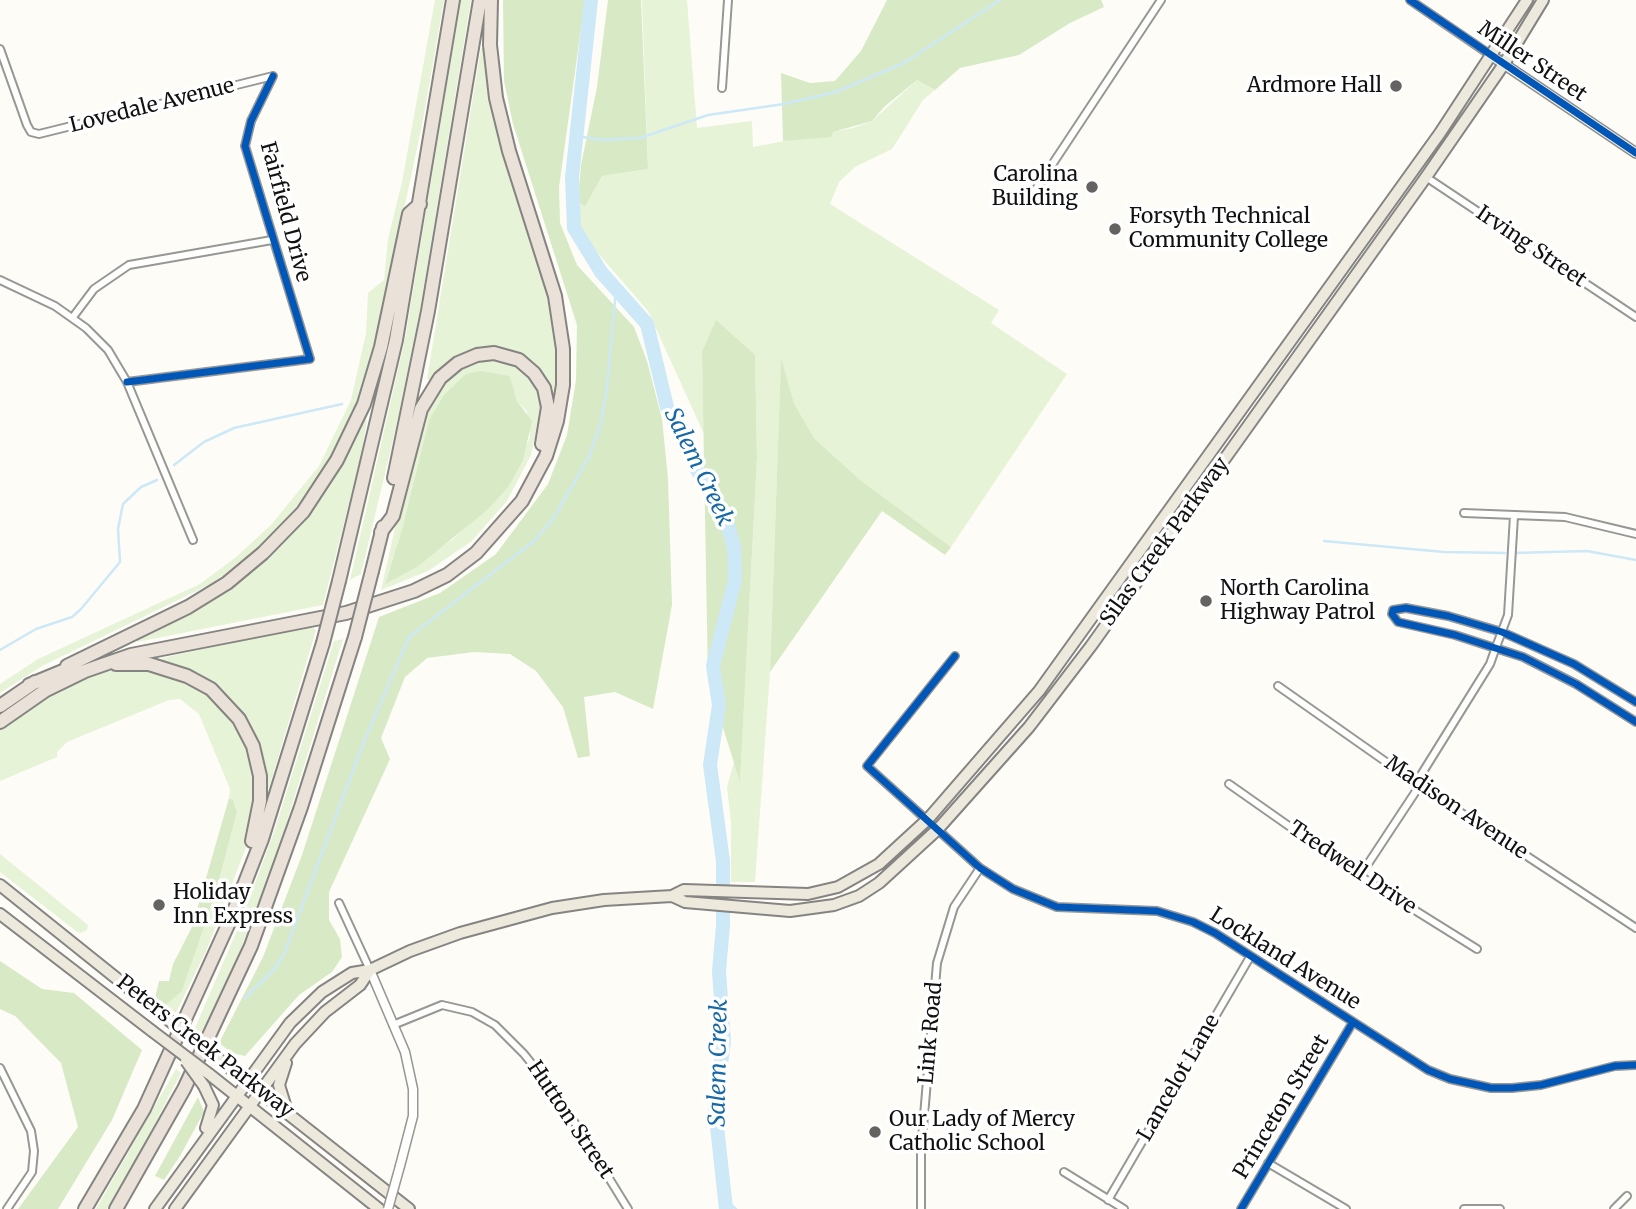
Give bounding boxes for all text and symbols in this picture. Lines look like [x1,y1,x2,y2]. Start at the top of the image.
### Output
street label: Miller Street [1473,16,1591,108]
street label: Lovedale Avenue [67,73,237,139]
place label: Ardmore Hall [1247,73,1382,99]
marker: Ardmore Hall [1388,78,1404,94]
street label: Fairfield Drive [254,139,316,285]
place label: Carolina Building [992,162,1078,212]
marker: Carolina Building [1084,179,1100,195]
street label: Irving Street [1471,201,1591,293]
place label: Forsyth Technical Community College [1129,204,1328,254]
marker: Forsyth Technical Community College [1107,221,1123,237]
water label: Salem Creek [658,403,738,531]
street label: Silas Creek Parkway [1095,453,1235,631]
place label: North Carolina Highway Patrol [1220,576,1375,626]
marker: North Carolina Highway Patrol [1198,593,1214,609]
street label: Madison Avenue [1380,751,1532,865]
street label: Tredwell Drive [1283,816,1421,920]
place label: Holiday Inn Express [173,880,293,930]
marker: Holiday Inn Express [151,897,167,913]
street label: Lockland Avenue [1205,903,1365,1015]
street label: Peters Creek Parkway [111,970,299,1124]
street label: Link Road [914,981,948,1085]
water label: Salem Creek [704,999,734,1127]
street label: Lancelot Lane [1133,1010,1225,1146]
street label: Princeton Street [1229,1030,1335,1184]
street label: Hutton Street [521,1056,619,1184]
place label: Our Lady of Mercy Catholic School [889,1107,1075,1157]
marker: Our Lady of Mercy Catholic School [867,1124,883,1140]

